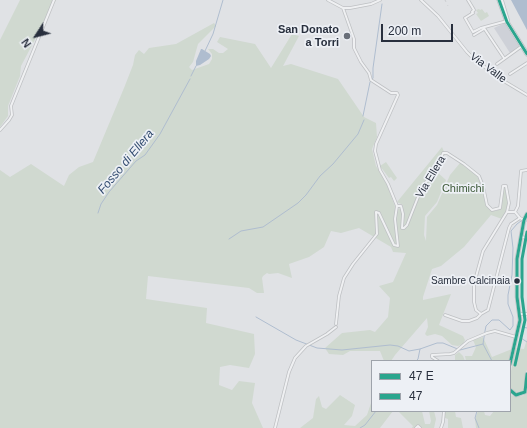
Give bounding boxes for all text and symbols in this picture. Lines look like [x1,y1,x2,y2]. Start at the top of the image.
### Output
north arrow [16,16,56,56]
scale bar [383,16,455,42]
place label: San Donato a Torri [278,23,339,49]
text: 200 m [388,24,421,38]
marker: San Donato a Torri [342,31,352,41]
text: N [19,36,33,50]
street label: Via Valle [467,50,509,86]
water label: Fosso di Ellera [95,127,157,197]
street label: Via Ellera [413,154,449,200]
park label: Chimichi [442,182,484,196]
place label: Sambre Calcinaia [431,275,510,287]
marker: Sambre Calcinaia [512,276,522,286]
legend [371,360,511,412]
text: 47 E [409,369,434,383]
text: 47 [409,389,422,403]

